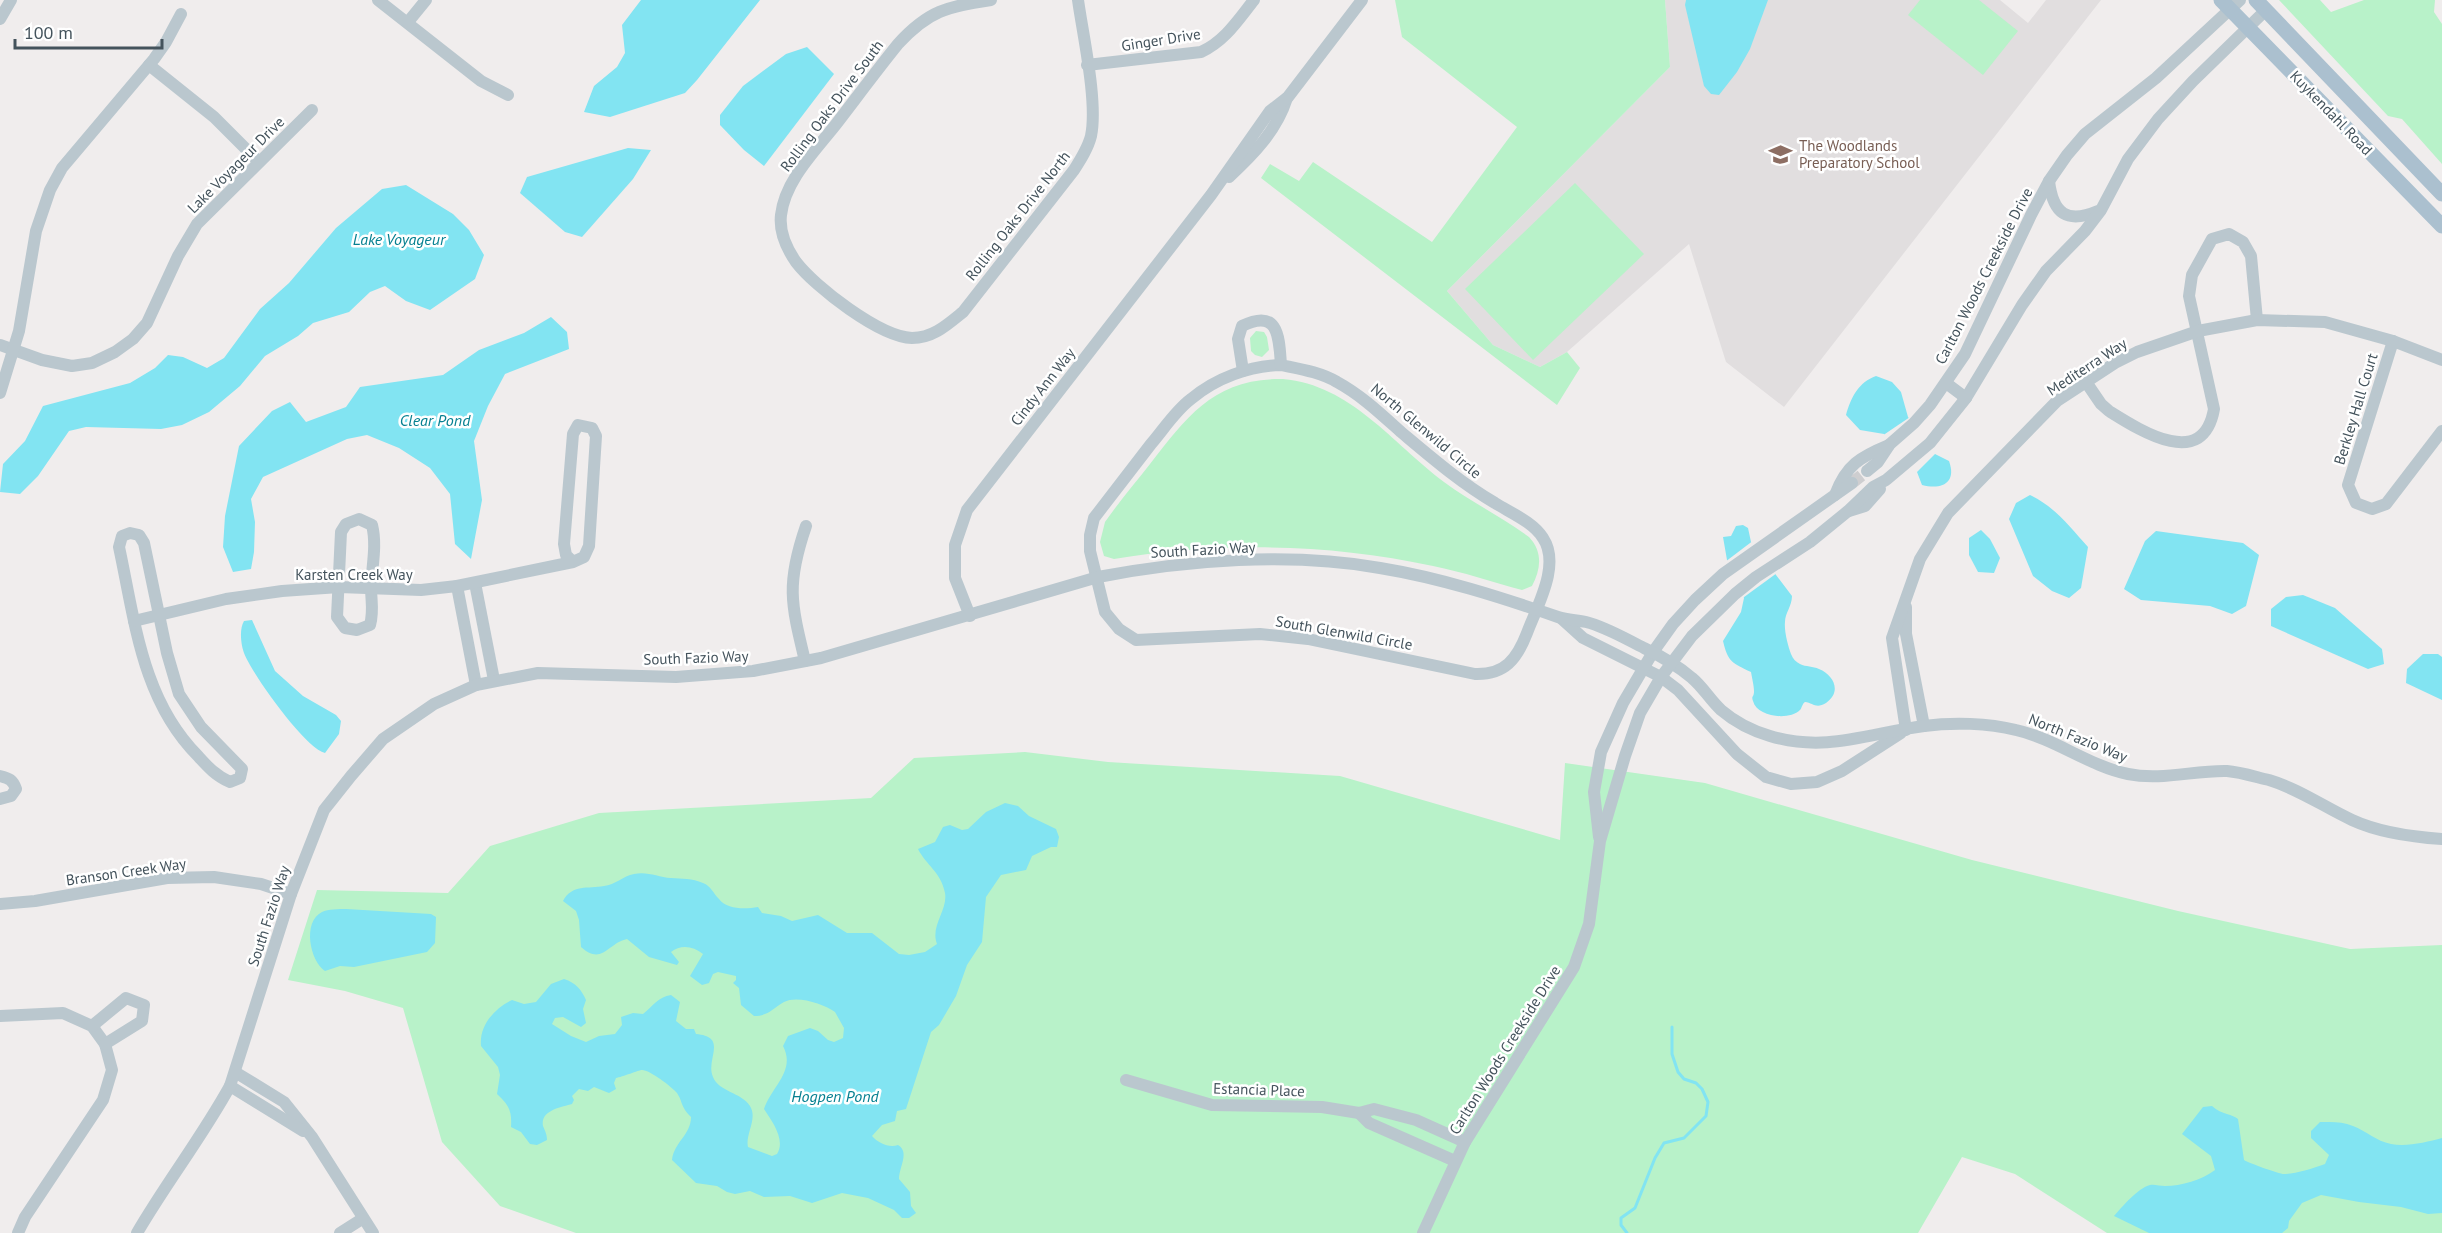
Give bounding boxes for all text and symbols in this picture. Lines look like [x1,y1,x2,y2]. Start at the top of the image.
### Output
scale bar [15,12,162,50]
text: 100 m [24,21,73,44]
street label: Ginger Drive [1120,24,1202,55]
street label: Rolling Oaks Drive South [776,36,887,175]
street label: Kuykendahl Road [2286,66,2377,159]
street label: Lake Voyageur Drive [183,112,288,217]
place label: The Woodlands Preparatory School [1799,136,1920,172]
school or university icon: The Woodlands Preparatory School [1768,142,1794,168]
street label: Rolling Oaks Drive North [961,147,1074,284]
street label: Carlton Woods Creekside Drive [1931,184,2036,367]
water label: Lake Voyageur [353,229,447,249]
street label: Mediterra Way [2043,334,2130,400]
street label: Cindy Ann Way [1006,344,1079,430]
street label: Berkley Hall Court [2329,351,2382,467]
street label: North Glenwild Circle [1367,379,1485,482]
water label: Clear Pond [400,410,471,430]
street label: South Fazio Way [1150,537,1256,562]
street label: Karsten Creek Way [295,565,413,584]
street label: South Glenwild Circle [1274,611,1414,654]
street label: South Fazio Way [643,646,749,669]
street label: North Fazio Way [2026,709,2130,766]
street label: Branson Creek Way [65,854,187,889]
street label: South Fazio Way [243,863,294,969]
street label: Carlton Woods Creekside Drive [1445,962,1564,1138]
street label: Estancia Place [1213,1078,1305,1101]
water label: Hogpen Pond [791,1086,880,1106]

